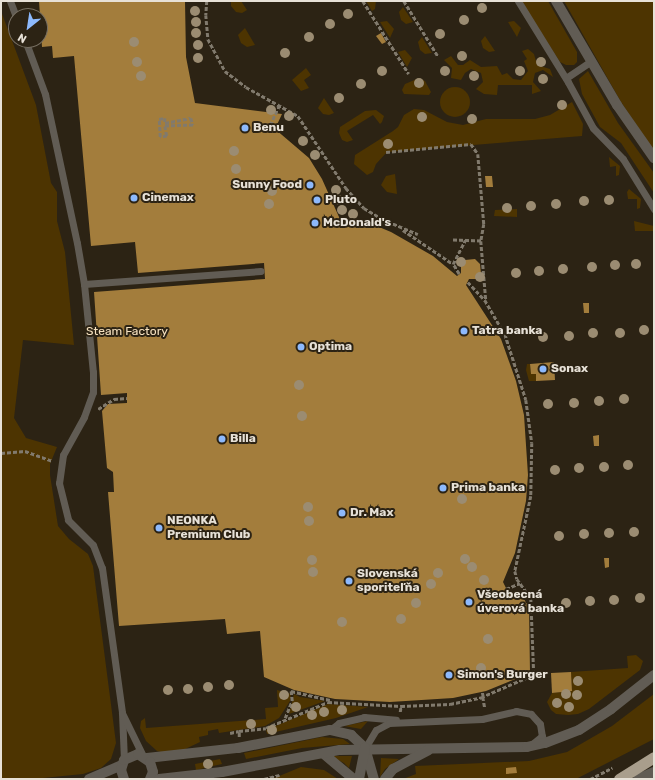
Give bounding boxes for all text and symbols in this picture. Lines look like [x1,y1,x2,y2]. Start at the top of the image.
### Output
north arrow [8,8,48,48]
text: N [16,30,29,46]
place label: Benu [253,121,284,135]
marker: Benu [240,123,250,133]
place label: Sunny Food [232,178,302,192]
marker: Sunny Food [305,180,315,190]
place label: Cinemax [142,191,194,205]
marker: Cinemax [129,193,139,203]
place label: Pluto [325,193,357,207]
marker: Pluto [312,195,322,205]
place label: McDonald's [323,216,391,230]
marker: McDonald's [310,218,320,228]
place label: Tatra banka [472,324,542,338]
park label: Steam Factory [86,325,168,339]
marker: Tatra banka [459,326,469,336]
place label: Optima [309,340,352,354]
marker: Optima [296,342,306,352]
place label: Sonax [551,362,588,376]
marker: Sonax [538,364,548,374]
place label: Billa [230,432,256,446]
marker: Billa [217,434,227,444]
place label: Prima banka [451,481,525,495]
marker: Prima banka [438,483,448,493]
place label: Dr. Max [350,506,393,520]
marker: Dr. Max [337,508,347,518]
place label: NEONKA Premium Club [167,514,250,542]
marker: NEONKA Premium Club [154,523,164,533]
place label: Slovenská sporiteľňa [357,567,420,595]
marker: Slovenská sporiteľňa [344,576,354,586]
place label: Všeobecná úverová banka [477,588,564,616]
marker: Všeobecná úverová banka [464,597,474,607]
place label: Simon's Burger [457,668,548,682]
marker: Simon's Burger [444,670,454,680]

